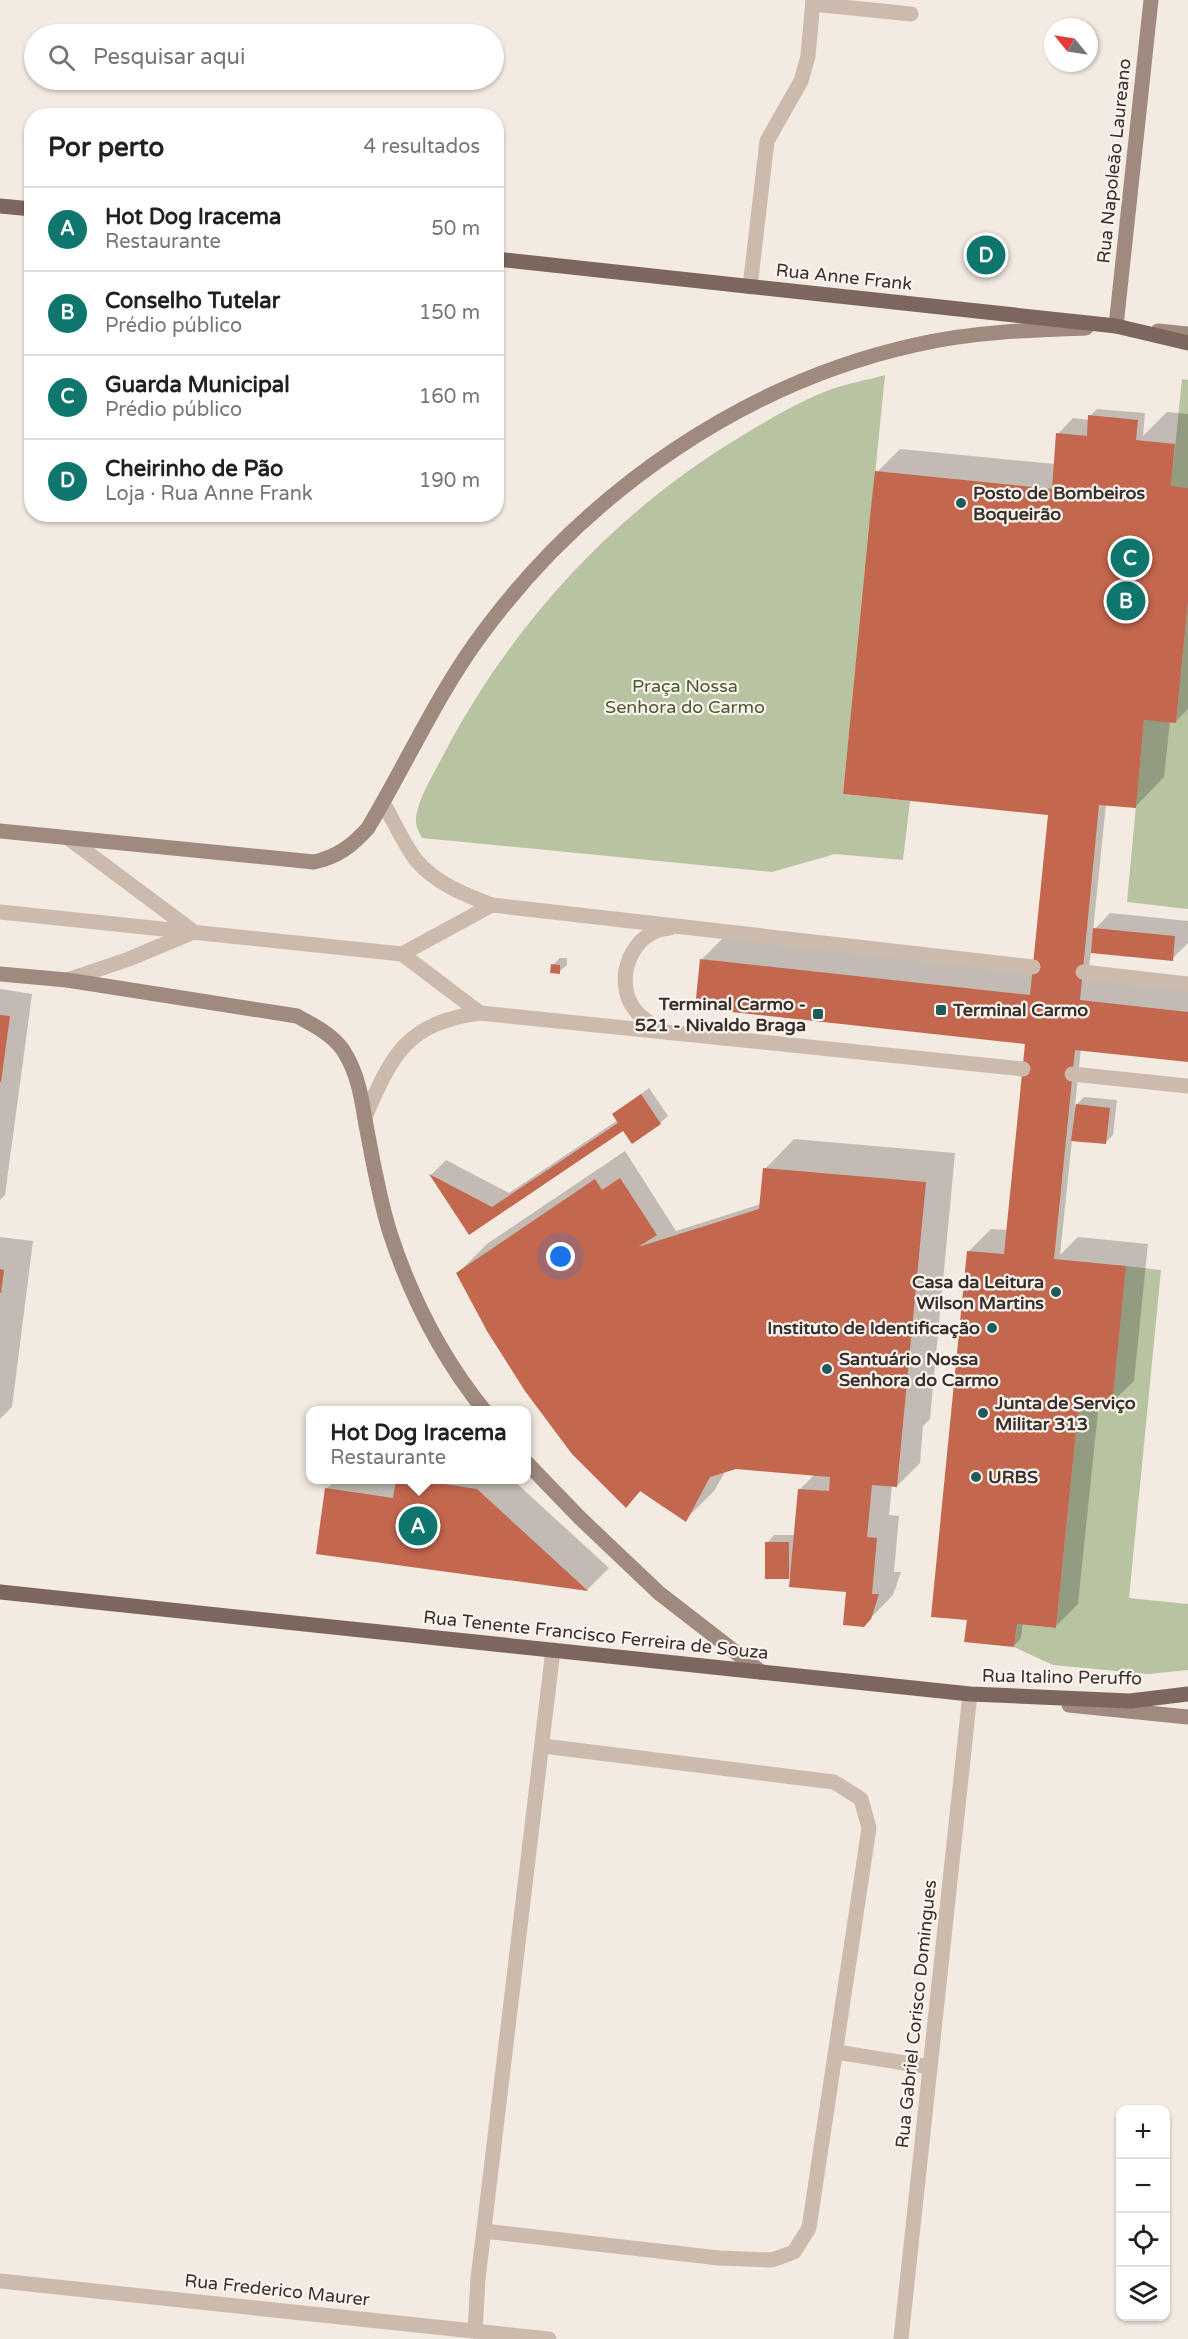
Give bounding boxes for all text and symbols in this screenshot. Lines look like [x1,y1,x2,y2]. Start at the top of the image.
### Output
north arrow [1044,18,1098,72]
search box [24,24,504,90]
icon: search [45,41,78,74]
text: Pesquisar aqui [93,44,245,70]
street label: Rua Napoleão Laureano [1092,57,1136,265]
text: Por perto [48,132,164,163]
text: 4 resultados [364,135,480,159]
text: Hot Dog Iracema [105,204,281,230]
text: A [60,217,75,241]
text: 50 m [431,217,480,241]
text: Restaurante [105,230,221,254]
pin: D [966,232,1006,278]
street label: Rua Anne Frank [775,259,913,295]
text: Conselho Tutelar [105,288,280,314]
text: B [61,301,74,325]
text: 150 m [419,301,480,325]
text: Prédio público [105,314,242,338]
text: Guarda Municipal [105,372,290,398]
text: C [61,385,74,409]
text: 160 m [419,385,480,409]
text: Prédio público [105,398,242,422]
text: Cheirinho de Pão [105,456,283,482]
text: D [60,469,75,493]
text: 190 m [419,469,480,493]
text: Loja · Rua Anne Frank [105,482,313,506]
place label: Posto de Bombeiros Boqueirão [973,482,1145,525]
marker: Posto de Bombeiros Boqueirão [954,496,968,510]
pin: C [1110,536,1150,580]
pin: B [1106,578,1146,624]
park label: Praça Nossa Senhora do Carmo [605,675,765,718]
place label: Terminal Carmo - 521 - Nivaldo Braga [635,993,806,1036]
place label: Terminal Carmo [952,999,1088,1021]
marker: Terminal Carmo [934,1003,948,1017]
marker: Terminal Carmo - 521 - Nivaldo Braga [811,1007,825,1021]
your location [546,1242,575,1271]
place label: Casa da Leitura Wilson Martins [912,1271,1044,1314]
marker: Casa da Leitura Wilson Martins [1049,1285,1063,1299]
place label: Instituto de Identificação [767,1317,980,1339]
marker: Instituto de Identificação [985,1321,999,1335]
place label: Santuário Nossa Senhora do Carmo [839,1348,999,1391]
marker: Santuário Nossa Senhora do Carmo [820,1362,834,1376]
place label: Junta de Serviço Militar 313 [994,1392,1136,1435]
popup [306,1406,531,1484]
marker: Junta de Serviço Militar 313 [976,1406,990,1420]
text: Hot Dog Iracema [330,1420,507,1446]
text: Restaurante [330,1446,446,1470]
place label: URBS [988,1466,1038,1488]
marker: URBS [969,1470,983,1484]
pin: A [398,1504,438,1549]
street label: Rua Tenente Francisco Ferreira de Souza [422,1606,770,1664]
street label: Rua Italino Peruffo [982,1665,1142,1689]
street label: Rua Gabriel Corisco Domingues [891,1879,941,2149]
map controls [1116,2105,1170,2321]
button: + [1116,2105,1170,2159]
button: − [1116,2159,1170,2213]
button: locate [1116,2213,1170,2267]
button: layers [1116,2267,1170,2321]
street label: Rua Frederico Maurer [183,2269,371,2311]

